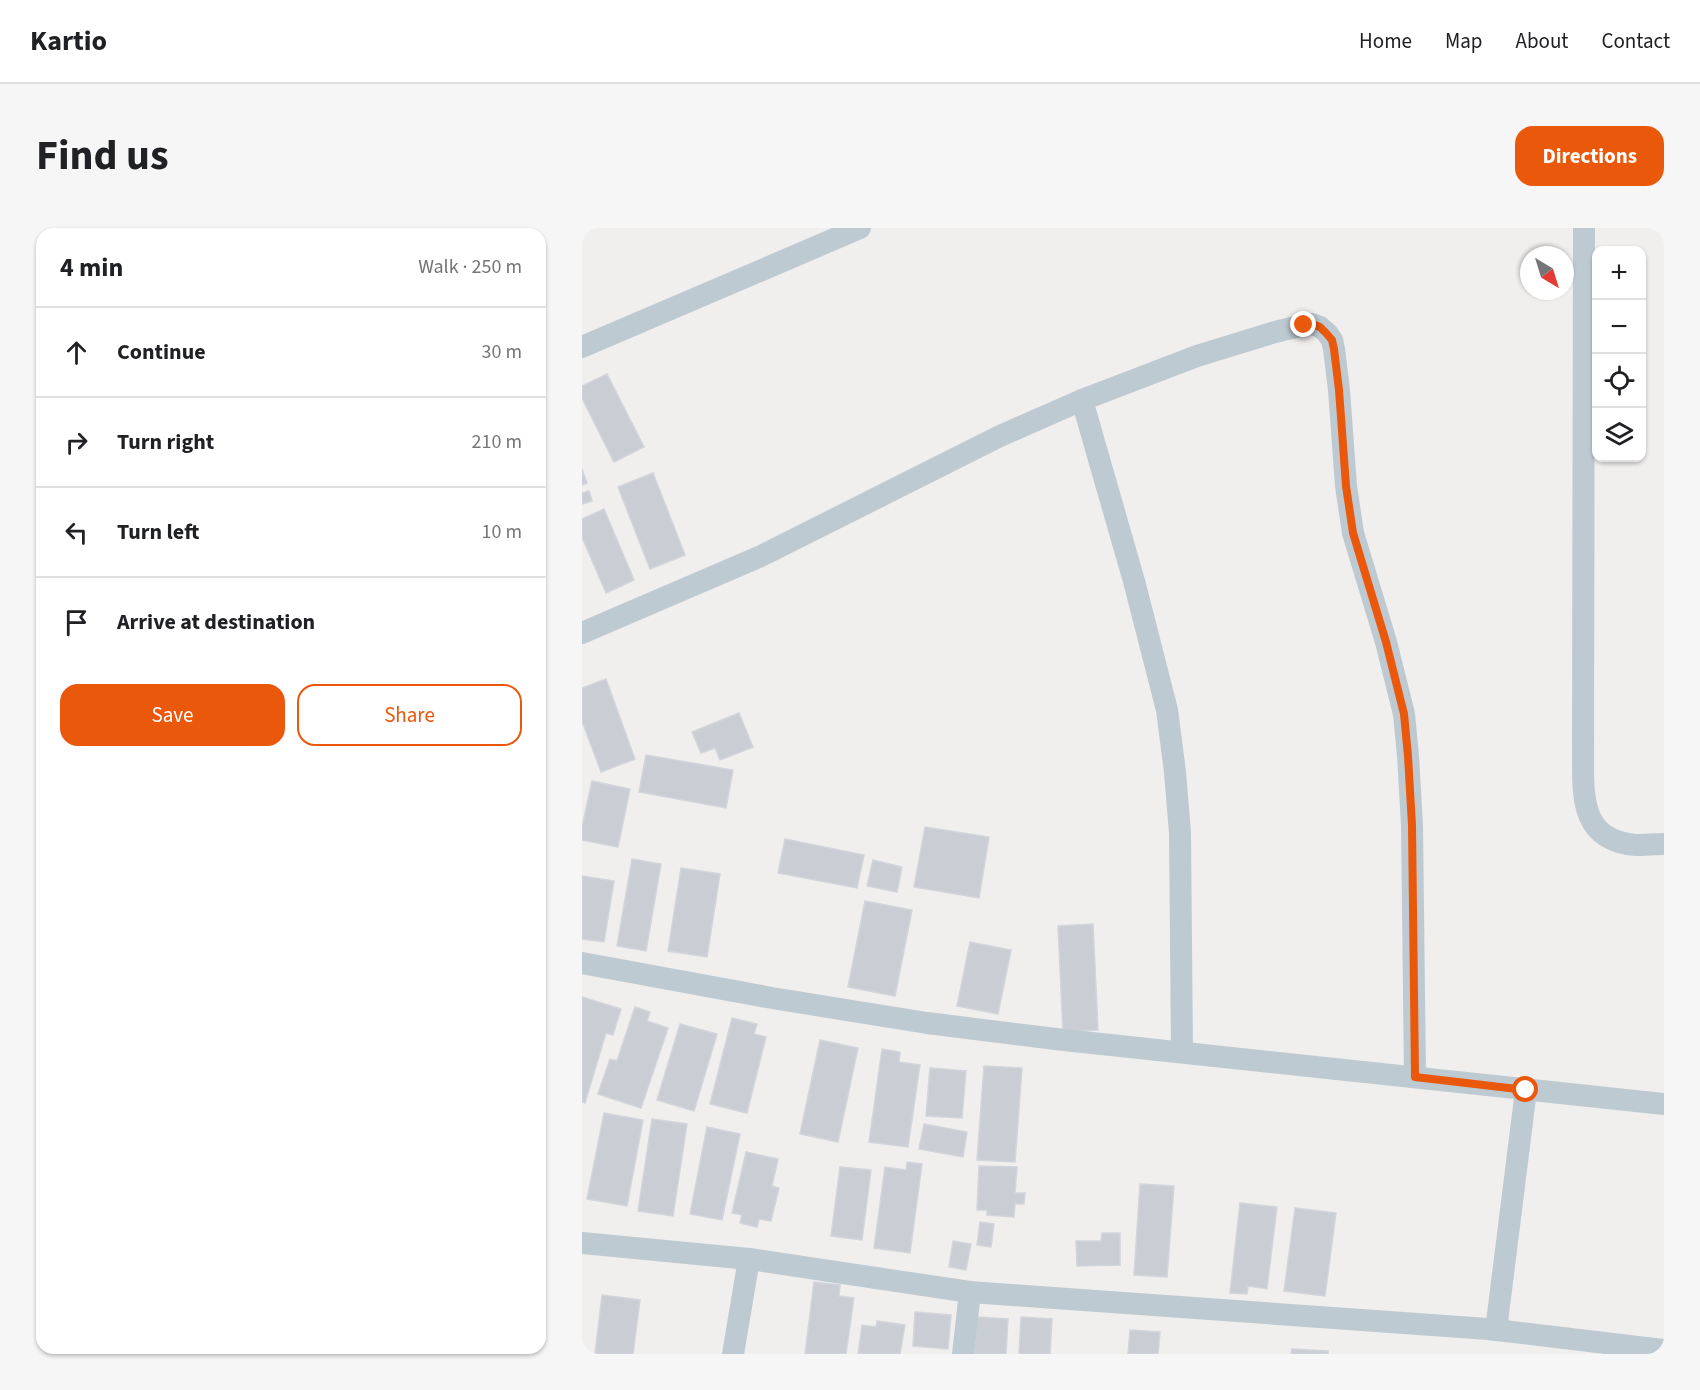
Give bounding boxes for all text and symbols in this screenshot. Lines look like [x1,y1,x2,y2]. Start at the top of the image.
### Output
text: Kartio [30,21,107,61]
text: Home [1359,26,1412,56]
text: Map [1445,26,1483,56]
text: About [1516,26,1568,56]
text: Contact [1601,26,1670,56]
text: Find us [36,126,169,186]
button: Directions [1515,126,1664,186]
north arrow [1520,246,1574,300]
map controls [1592,246,1646,462]
button: + [1592,246,1646,300]
text: 4 min [60,249,123,286]
text: Walk · 250 m [418,253,522,281]
button: − [1592,300,1646,354]
route end [1290,311,1316,337]
icon: ahead [60,336,93,369]
text: Continue [117,336,206,368]
text: 30 m [482,338,522,366]
button: locate [1592,354,1646,408]
button: layers [1592,408,1646,462]
icon: right [60,426,93,459]
text: Turn right [117,426,214,458]
text: 210 m [472,428,522,456]
icon: left [60,516,93,549]
text: Turn left [117,516,199,548]
text: 10 m [482,518,522,546]
icon: arrive [60,606,93,639]
text: Arrive at destination [117,606,315,638]
button: Save [60,684,285,746]
button: Share [297,684,522,746]
route start [1512,1076,1538,1102]

